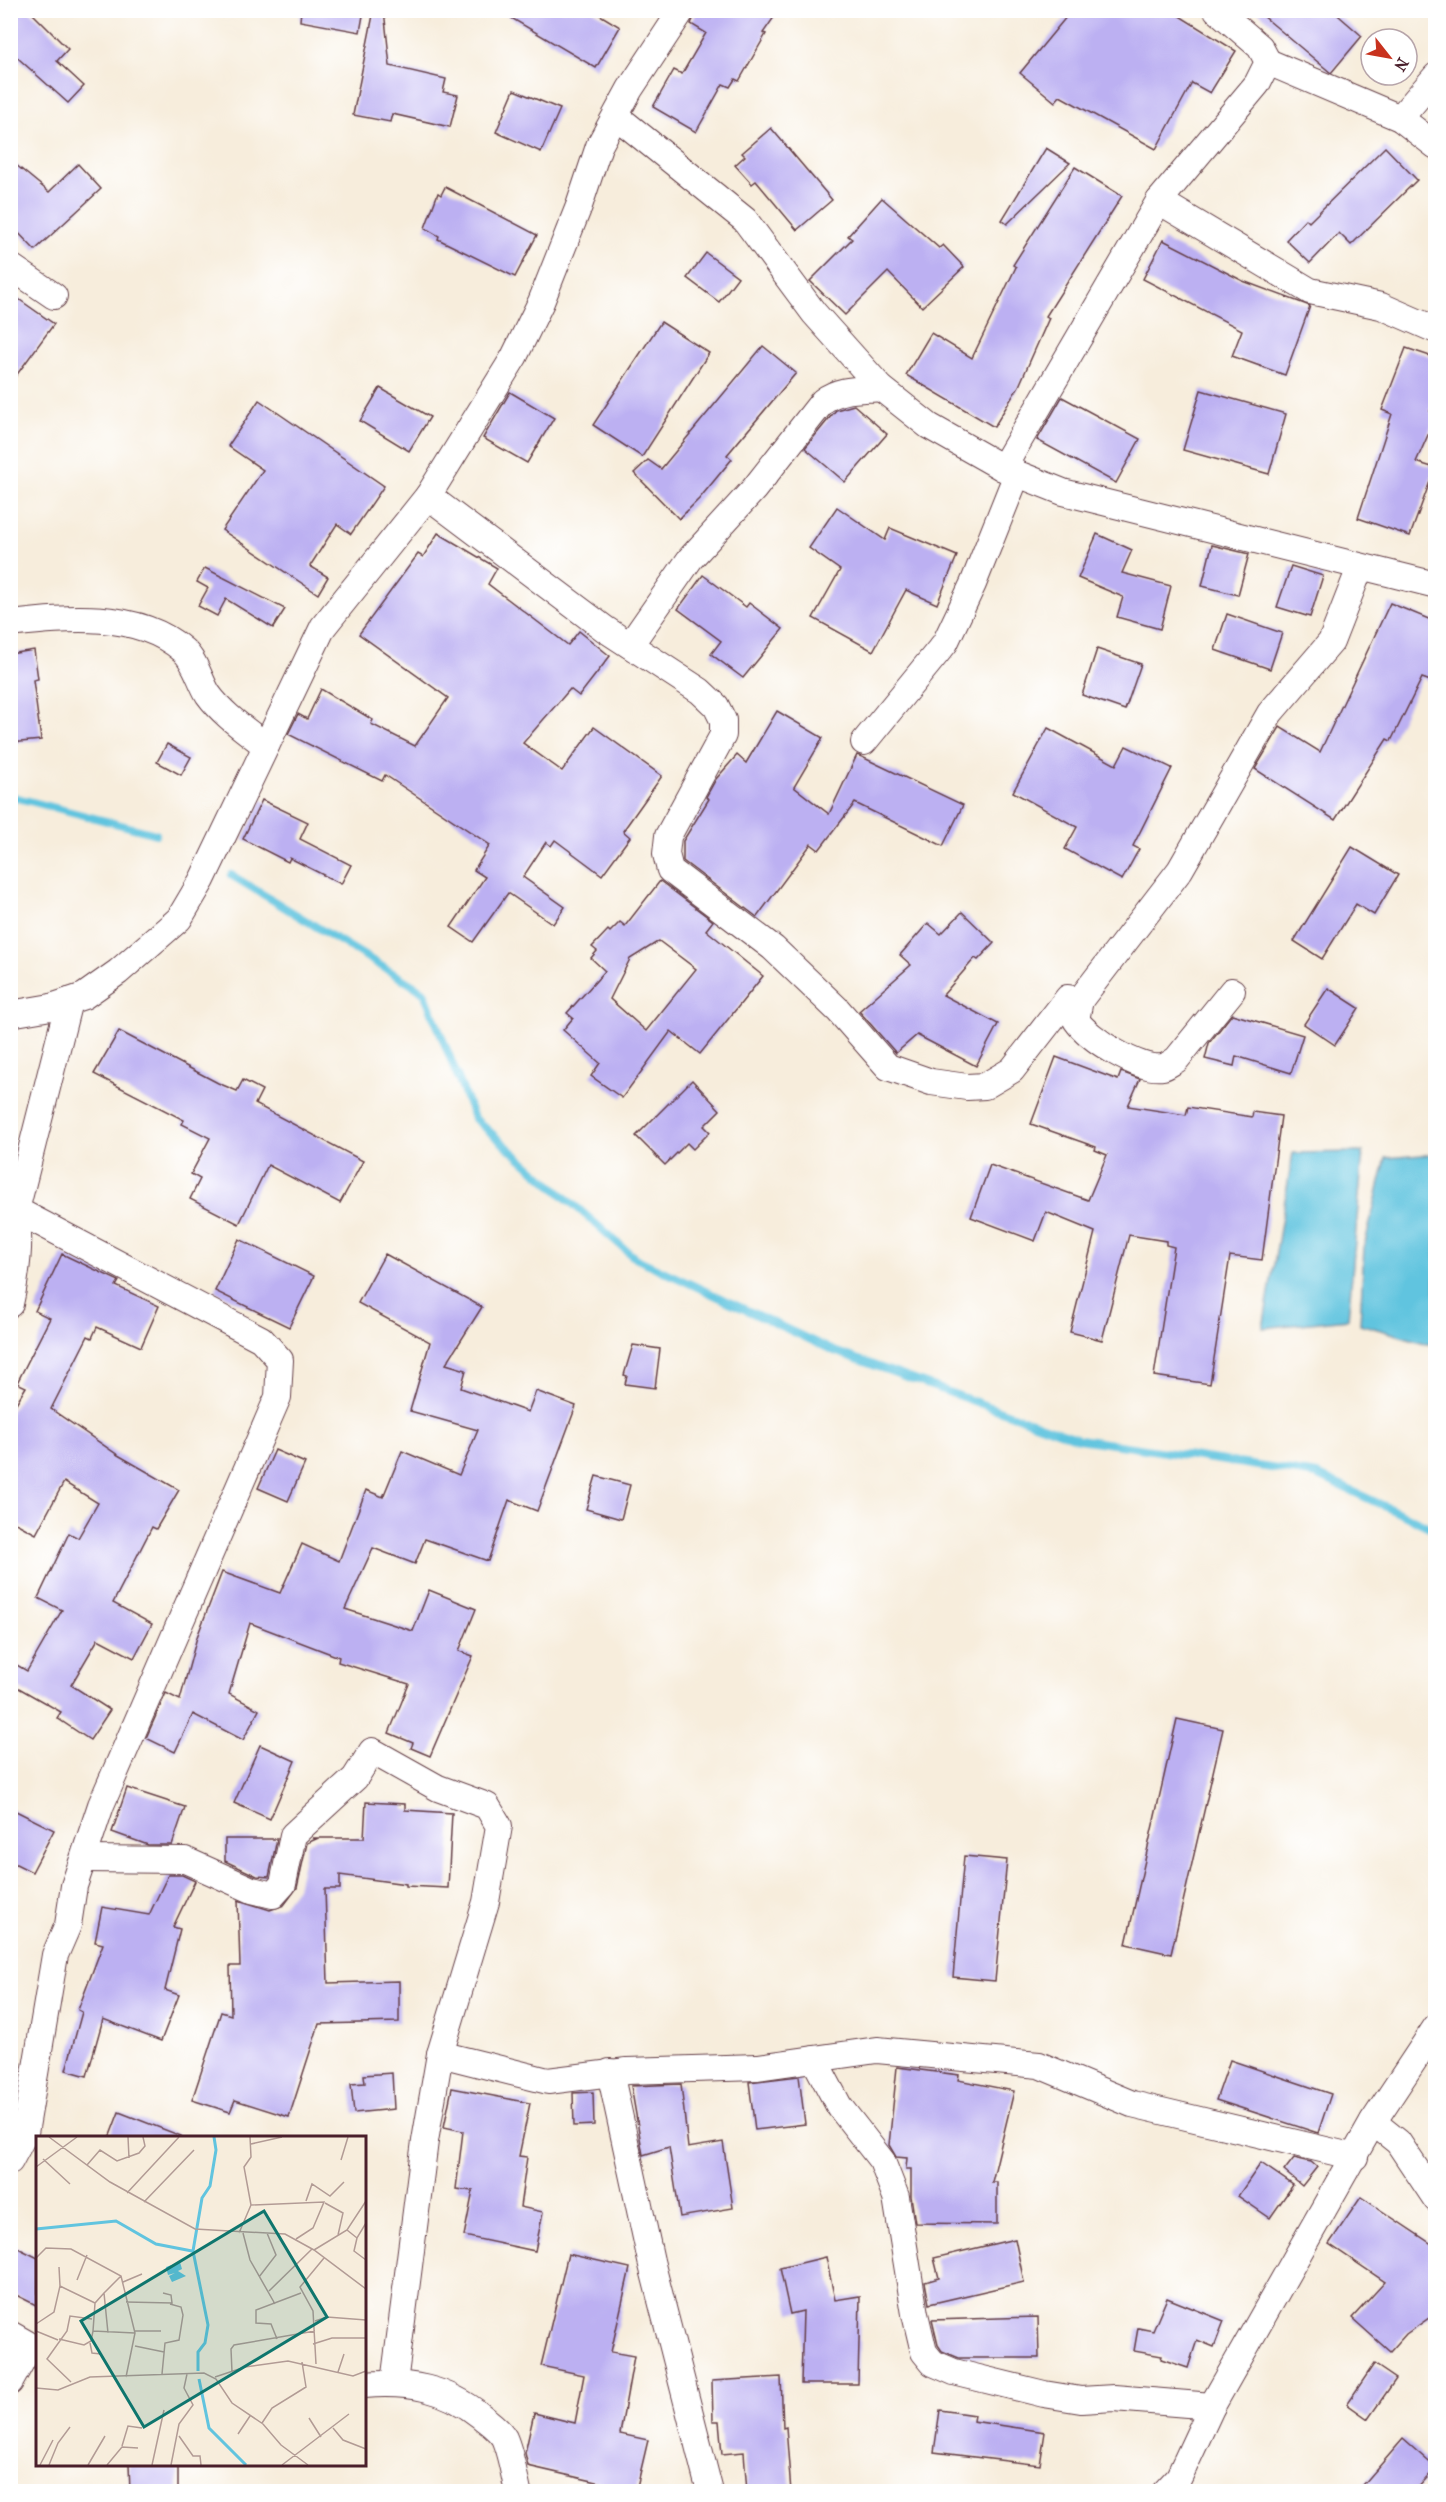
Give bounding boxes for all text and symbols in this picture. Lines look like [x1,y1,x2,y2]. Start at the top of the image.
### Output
north arrow [1359,27,1419,87]
text: N [1390,54,1413,75]
inset map [36,2136,366,2466]

